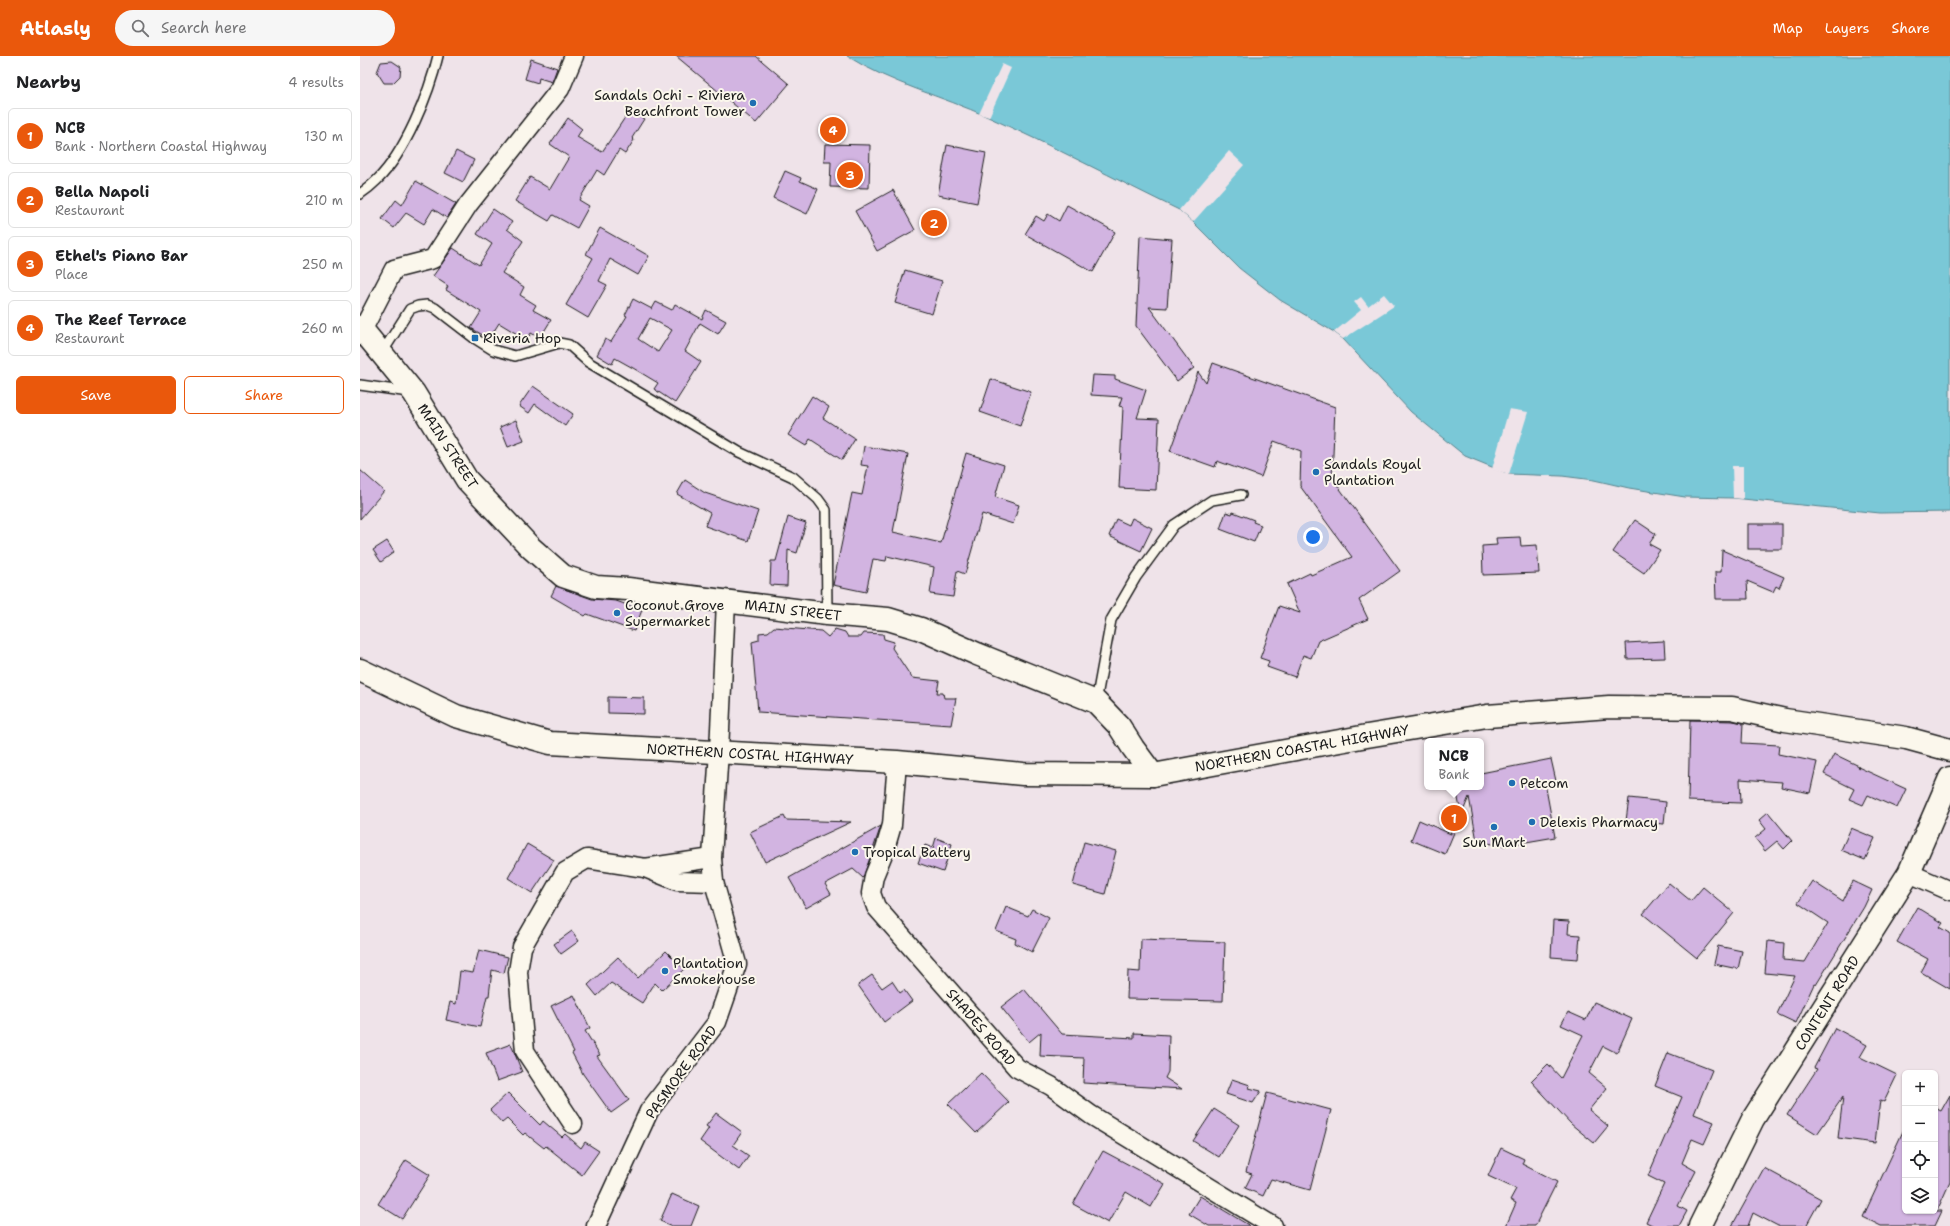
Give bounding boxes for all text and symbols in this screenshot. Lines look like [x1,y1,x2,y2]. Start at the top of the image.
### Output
search box [115,10,395,46]
text: Atlasly [20,16,91,41]
icon: search [129,17,151,39]
text: Search here [161,18,247,38]
text: Map [1773,19,1803,37]
text: Layers [1825,19,1869,37]
text: Share [1891,19,1930,37]
text: Nearby [16,71,81,93]
text: 4 results [288,74,344,91]
place label: Sandals Ochi - Riviera Beachfront Tower [594,86,745,120]
marker: Sandals Ochi - Riviera Beachfront Tower [748,98,758,108]
pin: 4 [820,115,846,145]
text: NCB [55,118,85,138]
text: 1 [27,128,33,145]
text: 130 m [305,128,343,145]
text: Bank · Northern Coastal Highway [55,138,267,155]
pin: 3 [837,160,863,190]
text: Bella Napoli [55,182,149,202]
text: 2 [25,192,35,209]
text: 210 m [305,192,343,209]
text: Restaurant [55,202,125,219]
pin: 2 [921,208,947,238]
text: Ethel's Piano Bar [55,246,188,266]
text: 3 [25,256,35,273]
text: 250 m [302,256,343,273]
text: Place [55,266,88,283]
text: The Reef Terrace [55,310,187,330]
text: 4 [25,320,35,337]
text: 260 m [301,320,343,337]
place label: Riveria Hop [483,329,561,347]
text: Restaurant [55,330,125,347]
marker: Riveria Hop [470,333,480,343]
button: Save [16,376,176,414]
button: Share [184,376,344,414]
street label: MAIN STREET [414,400,482,492]
place label: Sandals Royal Plantation [1324,455,1422,489]
marker: Sandals Royal Plantation [1311,467,1321,477]
your location [1303,527,1323,547]
street label: MAIN STREET [743,595,843,625]
place label: Coconut Grove Supermarket [625,596,724,630]
marker: Coconut Grove Supermarket [612,608,622,618]
street label: NORTHERN COASTAL HIGHWAY [1193,720,1411,776]
popup [1424,738,1484,790]
street label: NORTHERN COSTAL HIGHWAY [646,740,855,768]
text: NCB [1438,746,1469,766]
text: Bank [1438,766,1470,783]
place label: Petcom [1520,774,1568,792]
marker: Petcom [1507,778,1517,788]
pin: 1 [1441,803,1467,833]
place label: Delexis Pharmacy [1540,813,1658,831]
marker: Delexis Pharmacy [1527,817,1537,827]
marker: Sun Mart [1489,822,1499,832]
place label: Sun Mart [1462,833,1526,851]
place label: Tropical Battery [863,843,971,861]
marker: Tropical Battery [850,847,860,857]
street label: CONTENT ROAD [1791,952,1863,1054]
place label: Plantation Smokehouse [673,954,756,988]
marker: Plantation Smokehouse [660,966,670,976]
street label: SHADES ROAD [942,985,1020,1069]
street label: PASMORE ROAD [641,1022,721,1122]
map controls [1902,1070,1938,1214]
button: + [1902,1070,1938,1106]
button: − [1902,1106,1938,1142]
button: locate [1902,1142,1938,1178]
button: layers [1902,1178,1938,1214]

